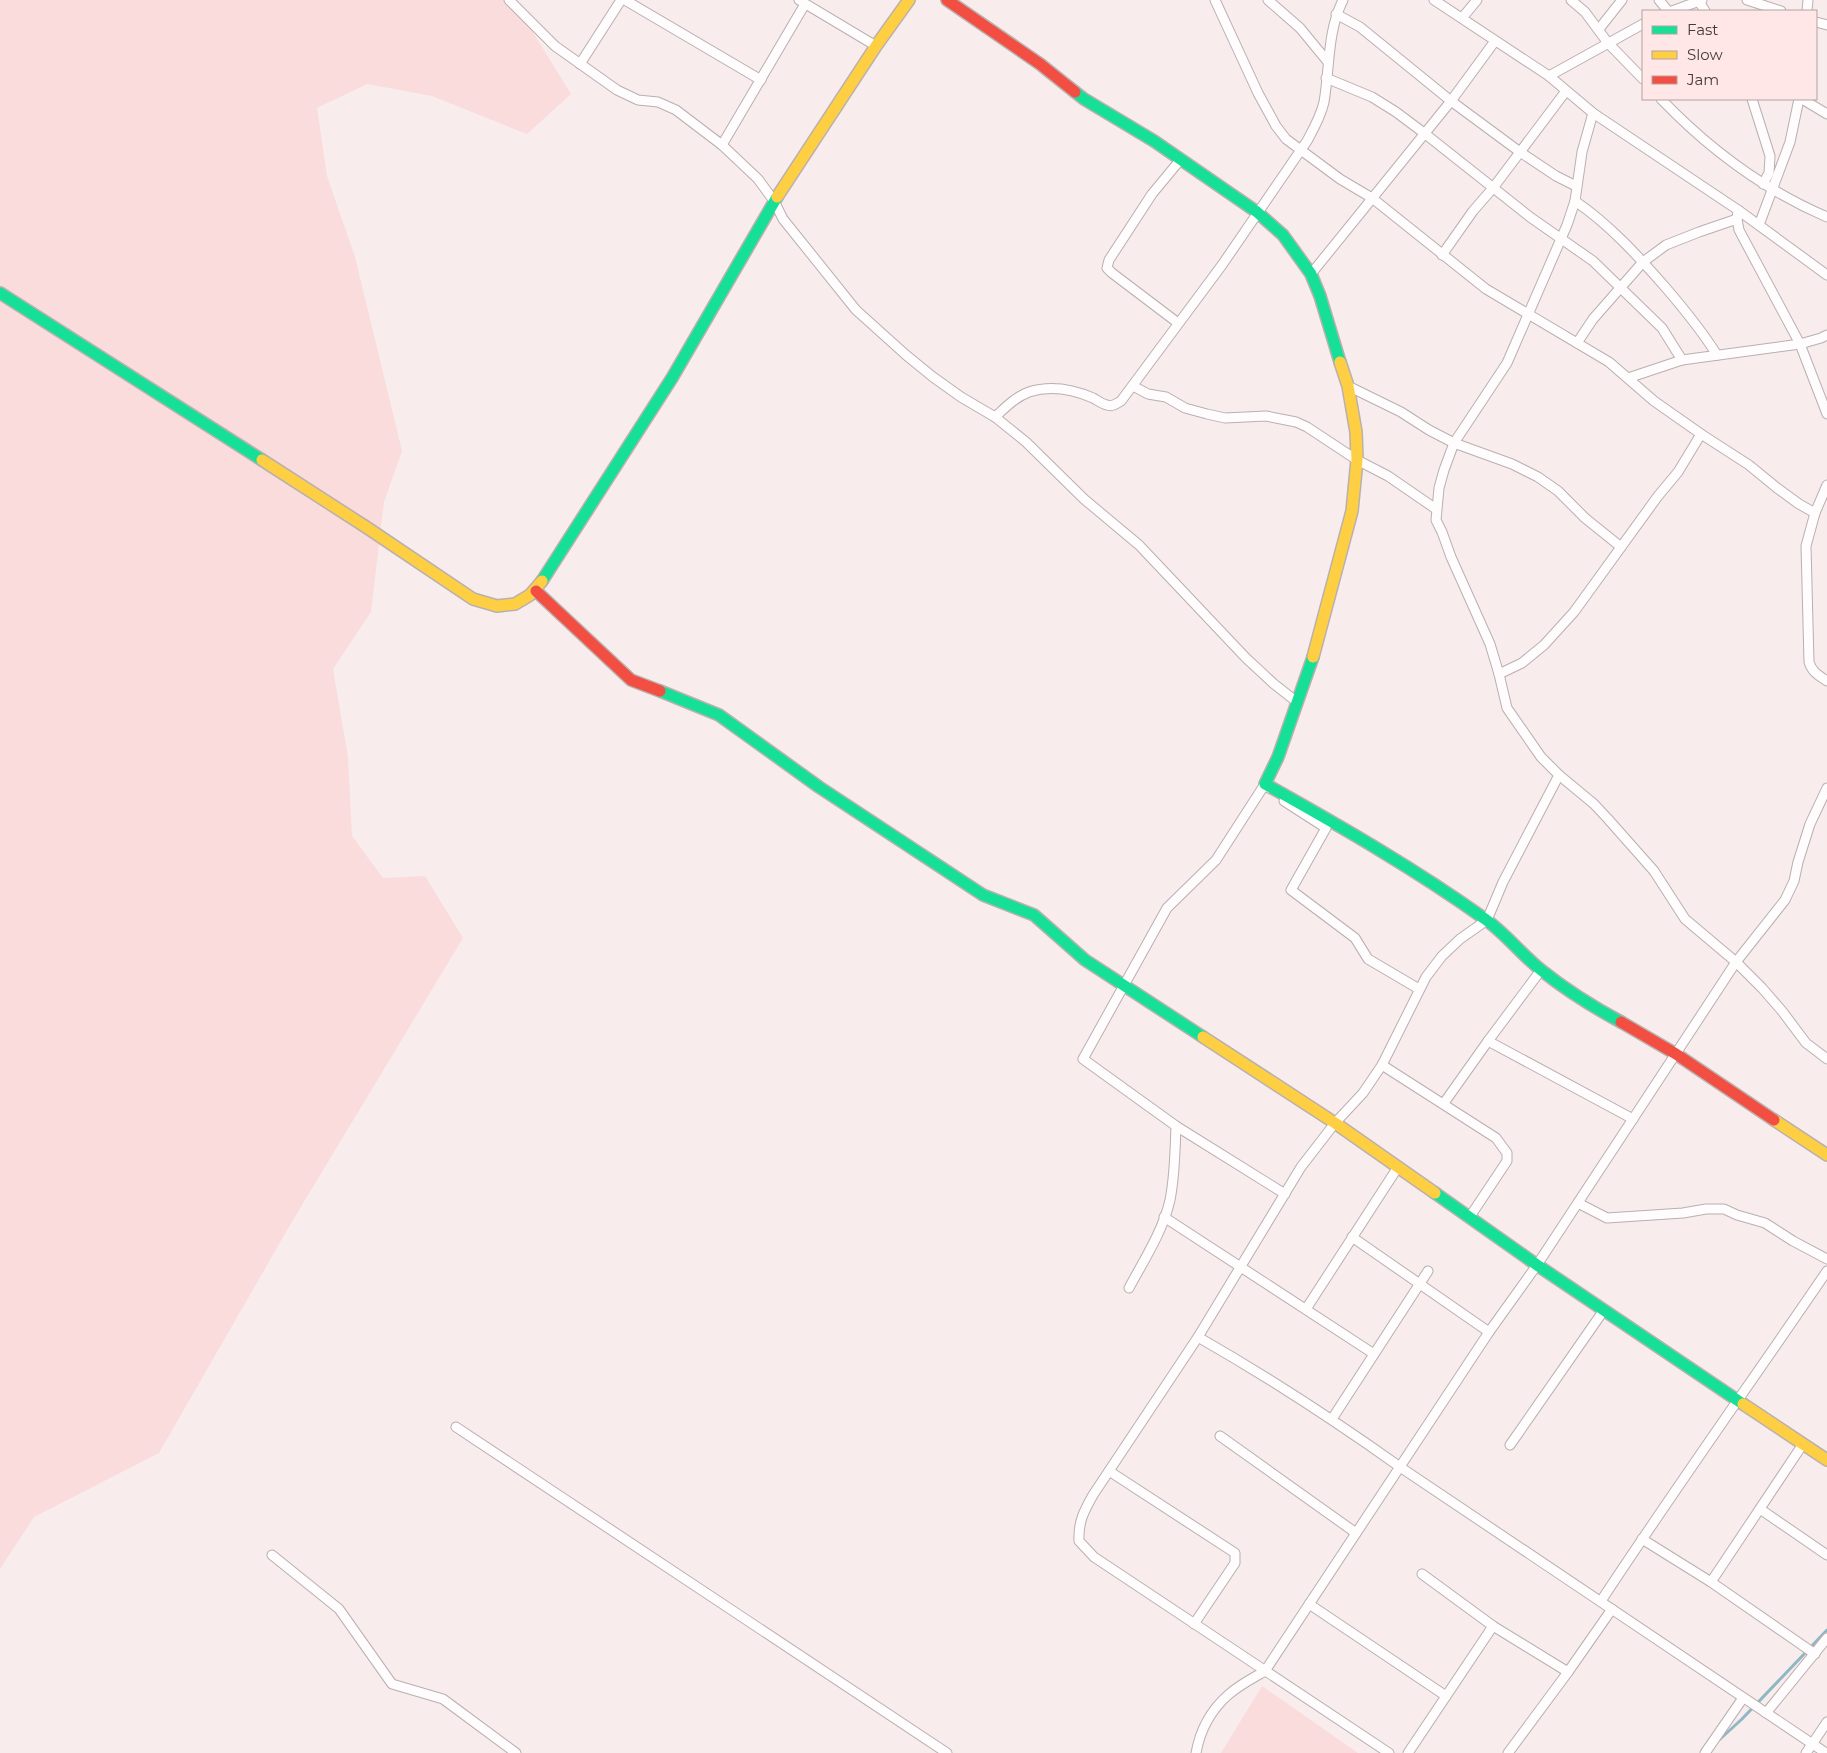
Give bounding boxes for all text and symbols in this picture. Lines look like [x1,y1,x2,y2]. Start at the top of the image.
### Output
legend [1642,10,1817,100]
text: Fast [1687,20,1718,39]
text: Slow [1687,45,1723,64]
text: Jam [1686,70,1719,89]

